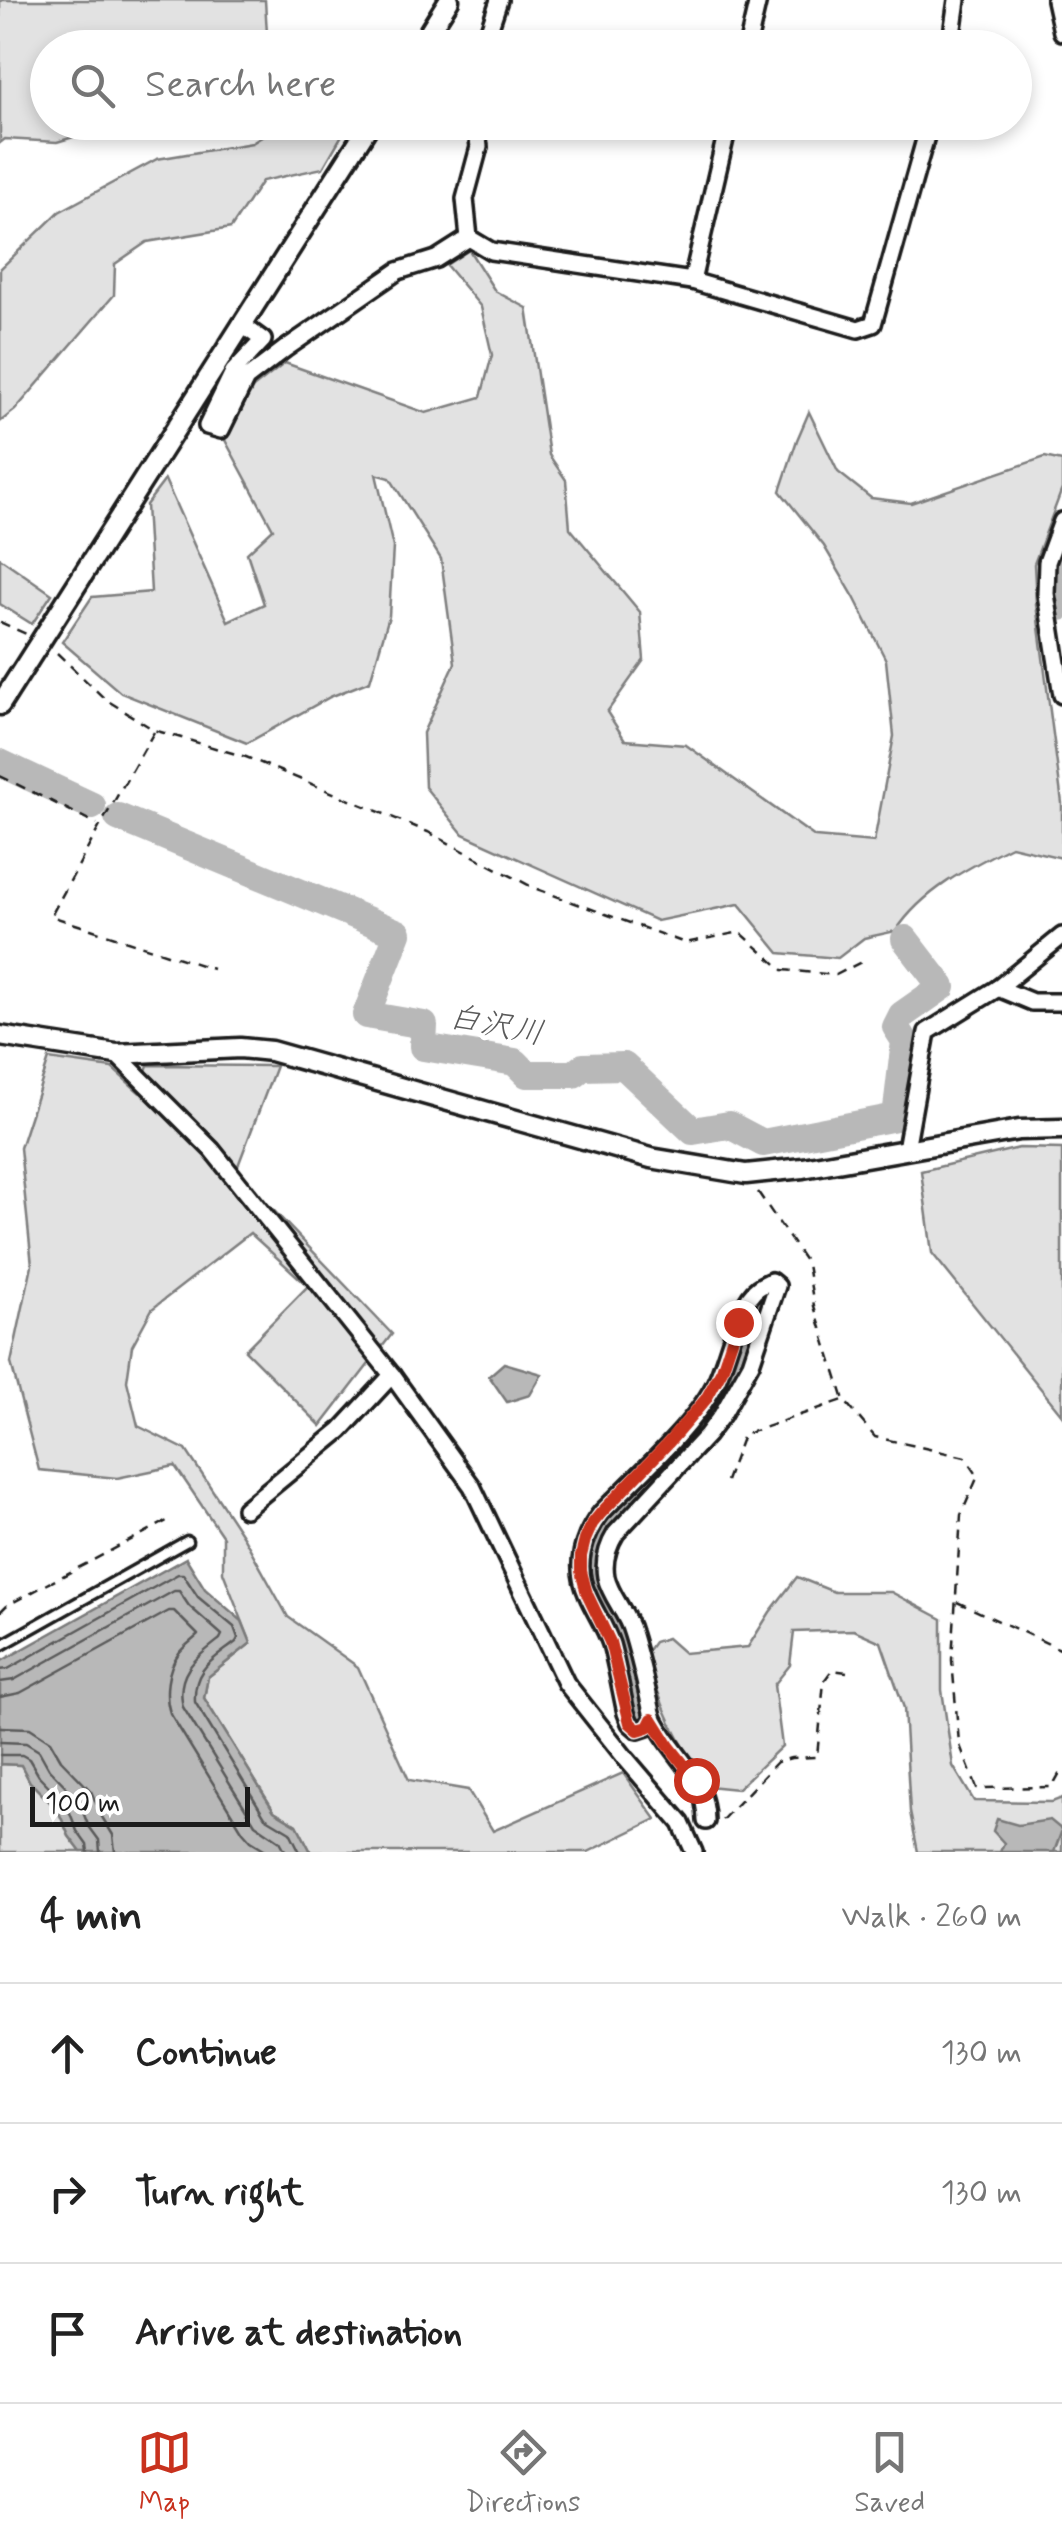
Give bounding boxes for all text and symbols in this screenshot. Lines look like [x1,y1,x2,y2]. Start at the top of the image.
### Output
search box [30,30,1032,140]
icon: search [65,58,120,113]
text: Search here [145,61,336,110]
water label: 白沢川 [445,996,547,1056]
route end [716,1300,762,1346]
route start [674,1758,720,1804]
scale bar [30,1782,250,1826]
text: 100 m [45,1786,120,1823]
text: 4 min [40,1890,142,1945]
text: Walk · 260 m [842,1896,1022,1938]
icon: ahead [40,2026,95,2081]
text: Continue [135,2029,277,2078]
text: 130 m [941,2032,1022,2074]
icon: right [40,2166,95,2221]
text: Turn right [135,2169,304,2218]
text: 130 m [941,2172,1022,2214]
icon: arrive [40,2306,95,2361]
text: Arrive at destination [135,2309,462,2358]
tab: Map [137,2425,192,2522]
tab: Directions [466,2425,581,2522]
tab: Saved [854,2425,925,2522]

